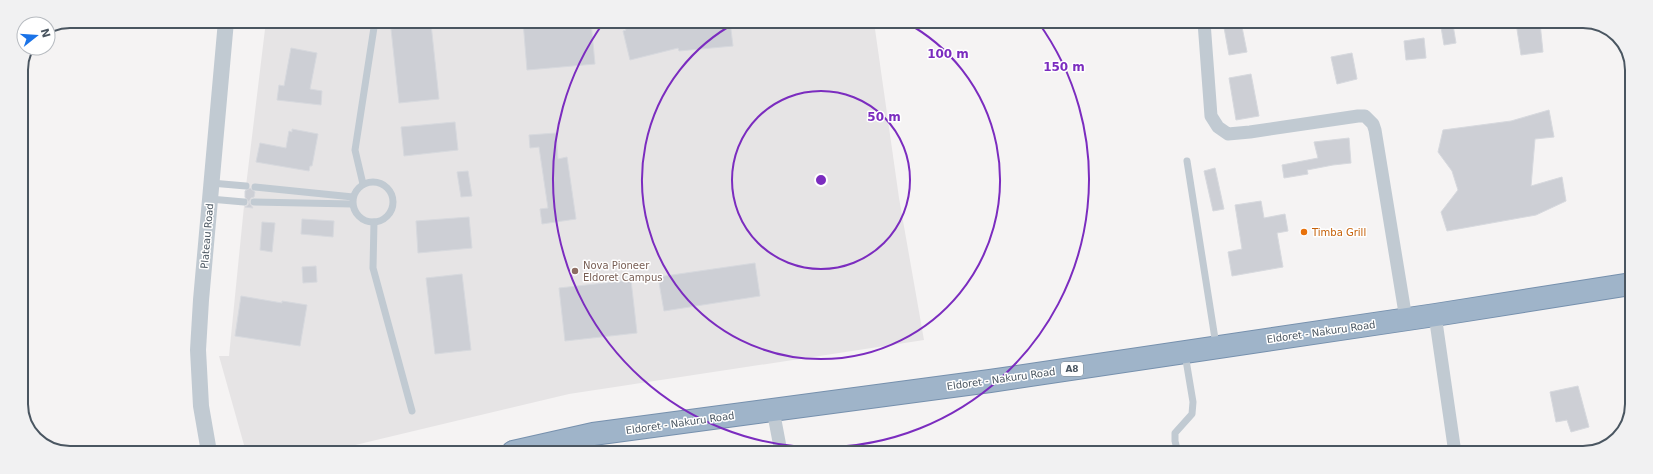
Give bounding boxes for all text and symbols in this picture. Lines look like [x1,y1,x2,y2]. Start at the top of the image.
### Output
north arrow [16,16,56,56]
text: N [38,27,53,40]
text: 100 m [927,47,969,61]
text: 150 m [1043,60,1085,74]
text: 50 m [867,110,901,124]
centre of rings [814,173,828,187]
street label: Plateau Road [199,203,215,269]
marker: Timba Grill [1299,227,1309,237]
place label: Timba Grill [1311,227,1366,238]
place label: Nova Pioneer Eldoret Campus [583,260,662,283]
marker: Nova Pioneer Eldoret Campus [570,266,580,276]
street label: Eldoret - Nakuru Road [1266,319,1376,345]
road number: A8 [1061,362,1083,376]
street label: Eldoret - Nakuru Road [946,366,1056,392]
street label: Eldoret - Nakuru Road [625,410,735,436]

